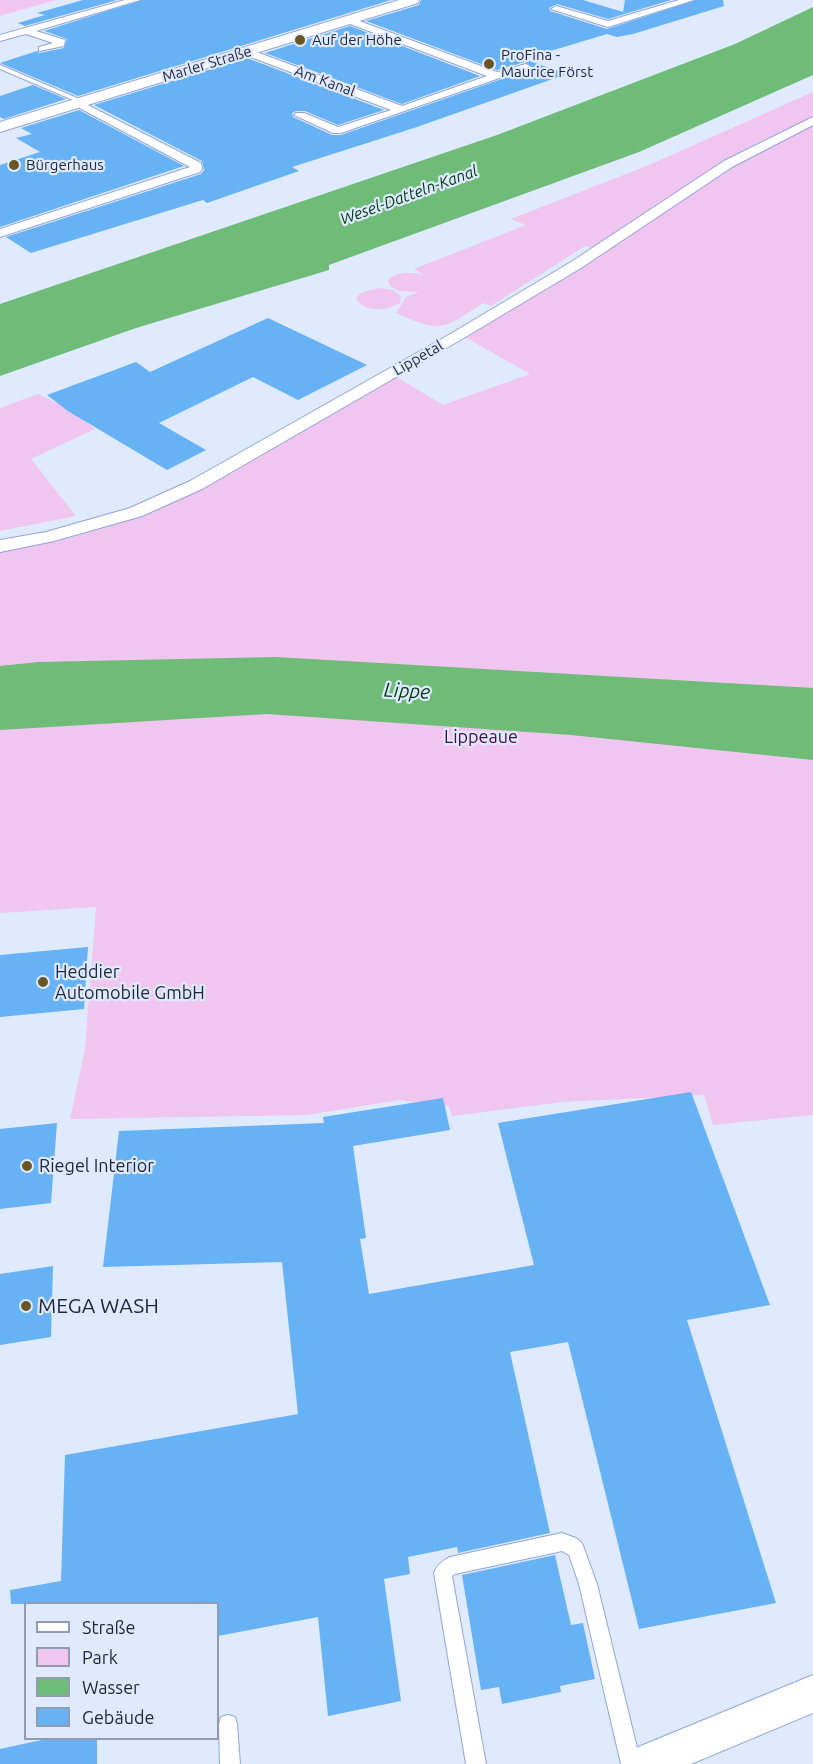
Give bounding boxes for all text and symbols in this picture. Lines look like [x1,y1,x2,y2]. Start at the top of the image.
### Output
place label: Auf der Höhe [312,31,402,49]
marker: Auf der Höhe [293,33,307,47]
street label: Marler Straße [160,42,254,86]
place label: ProFina - Maurice Först [501,46,593,81]
marker: ProFina - Maurice Först [482,57,496,71]
street label: Am Kanal [292,62,358,100]
place label: Bürgerhaus [26,156,104,174]
marker: Bürgerhaus [7,158,21,172]
water label: Wesel-Datteln-Kanal [338,161,480,229]
street label: Lippetal [390,337,446,379]
water label: Lippe [383,678,431,704]
park label: Lippeaue [444,726,518,748]
place label: Heddier Automobile GmbH [55,961,205,1004]
marker: Heddier Automobile GmbH [36,975,50,989]
place label: Riegel Interior [39,1155,154,1177]
marker: Riegel Interior [20,1159,34,1173]
place label: MEGA WASH [38,1293,159,1319]
marker: MEGA WASH [19,1299,33,1313]
legend [24,1602,219,1740]
text: Straße [82,1617,135,1637]
text: Park [82,1647,118,1667]
text: Wasser [82,1677,140,1697]
text: Gebäude [82,1707,154,1727]

